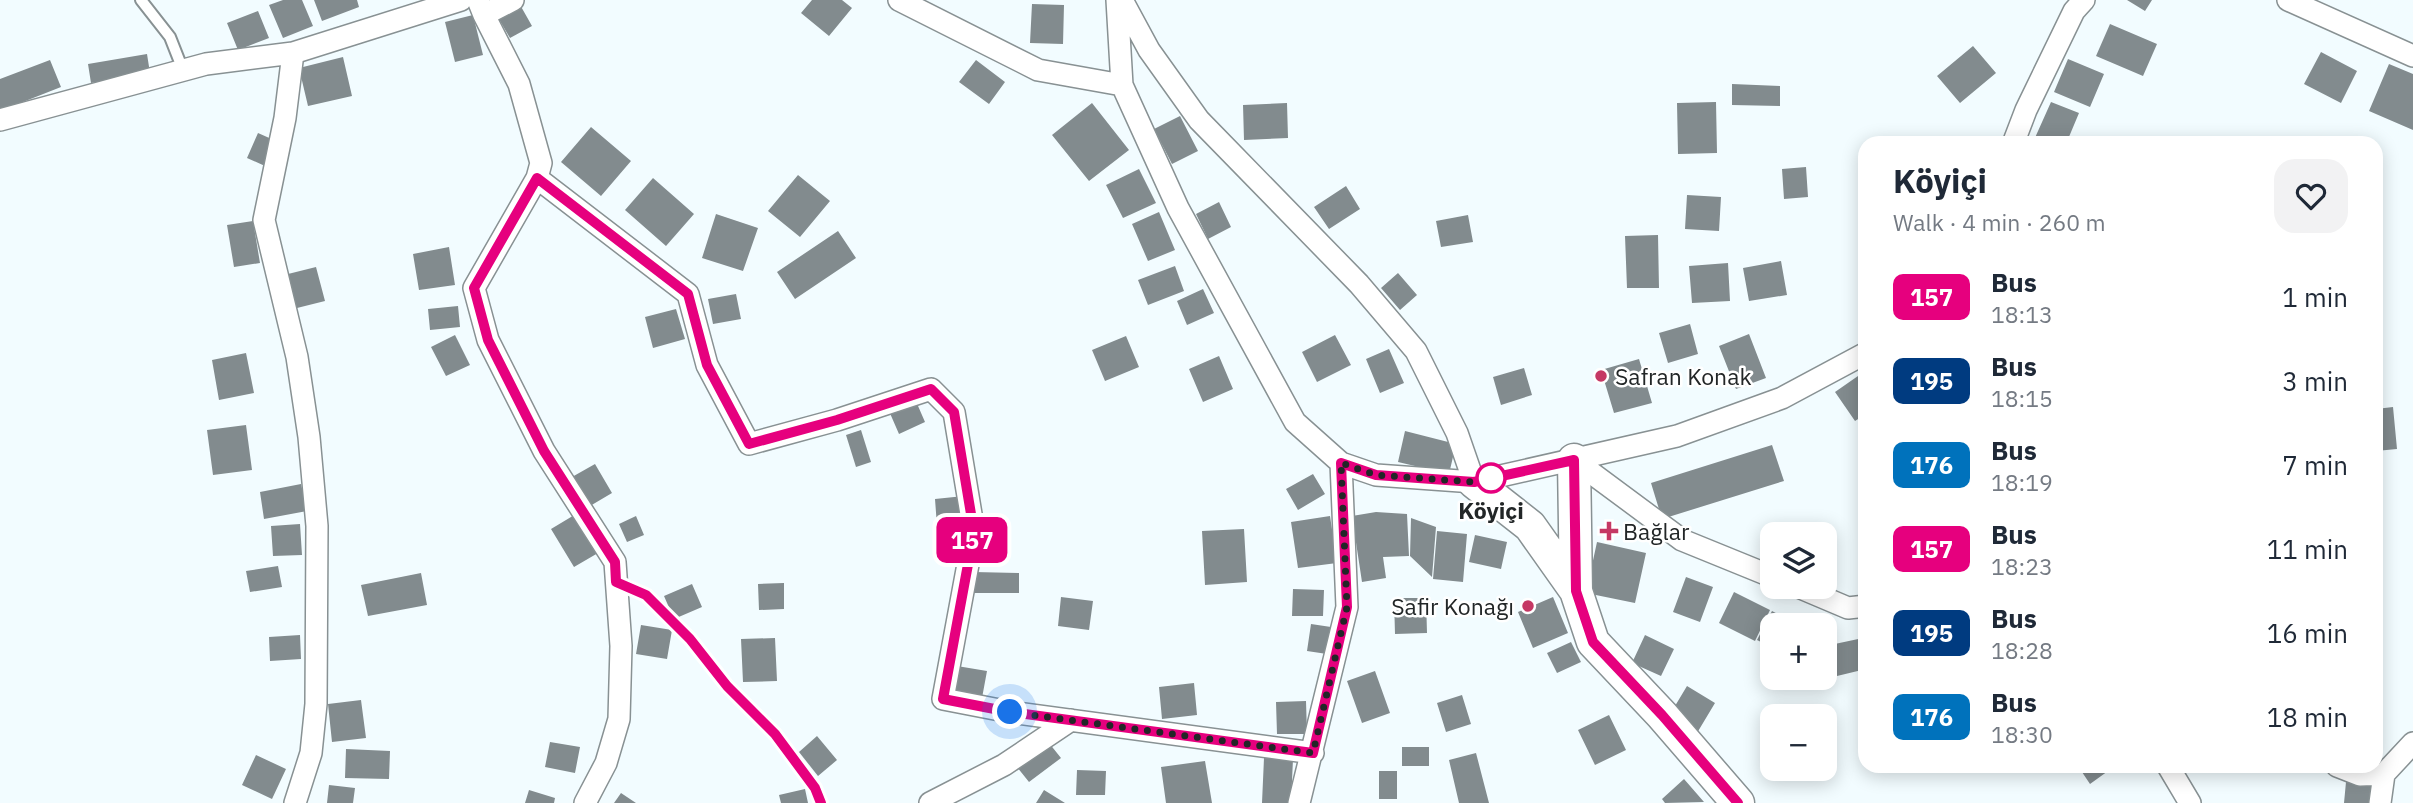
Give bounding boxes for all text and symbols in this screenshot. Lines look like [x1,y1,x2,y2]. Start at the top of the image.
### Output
text: Köyiçi [1893,159,1987,202]
button: heart [2274,159,2348,233]
text: Walk · 4 min · 260 m [1893,207,2106,237]
text: Bus [1991,265,2037,299]
text: 1 min [2282,280,2348,314]
text: 157 [1910,281,1953,313]
text: 18:13 [1991,299,2053,329]
text: Bus [1991,349,2037,383]
place label: Safran Konak [1615,361,1752,391]
text: 3 min [2282,364,2348,398]
text: 195 [1910,365,1953,397]
marker: Safran Konak [1593,368,1609,384]
text: 18:15 [1991,383,2053,413]
text: Bus [1991,433,2037,467]
text: 7 min [2282,448,2348,482]
text: 176 [1910,449,1953,481]
marker: Köyiçi [1476,463,1506,493]
text: 18:19 [1991,467,2053,497]
place label: Köyiçi [1458,495,1524,525]
place label: Bağlar [1623,516,1690,546]
line badge: 157 [932,517,1012,563]
text: Bus [1991,517,2037,551]
map controls [1760,522,1837,781]
button: layers [1760,522,1837,599]
marker: Bağlar [1601,523,1617,539]
text: 157 [950,524,994,556]
text: 11 min [2267,532,2348,566]
text: 157 [1910,533,1953,565]
text: 18:23 [1991,551,2053,581]
place label: Safir Konağı [1391,591,1514,621]
marker: Safir Konağı [1520,598,1536,614]
text: Bus [1991,601,2037,635]
button: + [1760,613,1837,690]
text: 16 min [2267,616,2348,650]
text: 195 [1910,617,1953,649]
text: 18:28 [1991,635,2053,665]
text: Bus [1991,685,2037,719]
your location [992,694,1027,729]
text: 18 min [2267,700,2348,734]
text: 176 [1910,701,1953,733]
button: − [1760,704,1837,781]
text: 18:30 [1991,719,2053,749]

